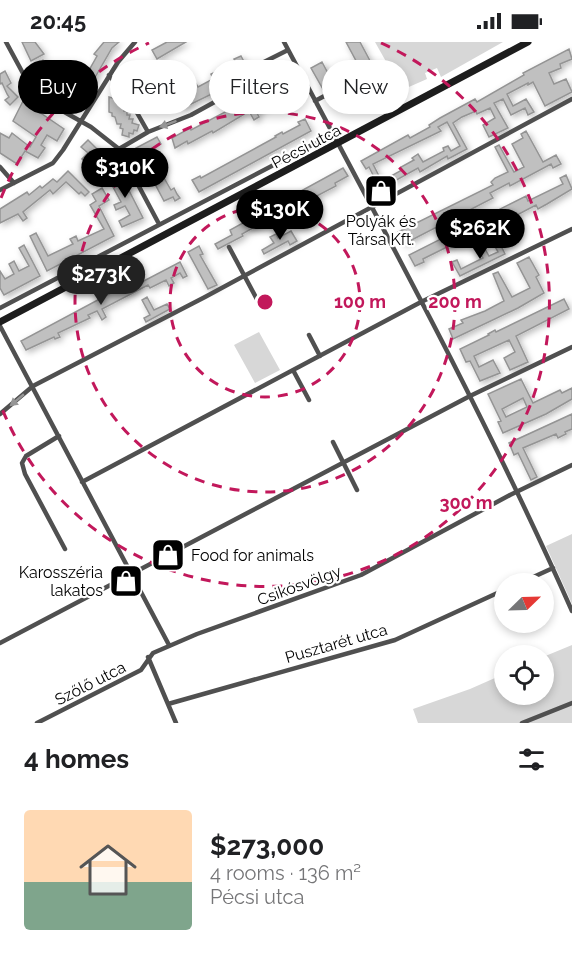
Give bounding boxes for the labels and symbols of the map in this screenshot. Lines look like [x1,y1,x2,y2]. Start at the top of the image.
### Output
one-way arrow [159,120,177,130]
street label: Pécsi utca [268,120,344,173]
pin: $310K [83,148,167,199]
shop icon: Polyák és Társa Kft. [363,173,399,209]
pin: $130K [238,190,322,241]
pin: $262K [438,209,522,260]
place label: Polyák és Társa Kft. [346,212,416,249]
pin: $273K [59,255,143,306]
text: 100 m [334,291,386,312]
text: 200 m [428,291,482,312]
centre of rings [255,292,275,312]
one-way arrow [10,393,25,406]
text: 300 m [439,492,493,513]
shop icon: Food for animals [150,537,186,573]
place label: Food for animals [191,546,314,565]
street label: Csikósvölgy [255,561,344,609]
place label: Karosszéria lakatos [19,563,103,600]
shop icon: Karosszéria lakatos [108,563,144,599]
north arrow [494,573,554,633]
street label: Pusztarét utca [283,620,389,667]
street label: Szőlő utca [52,657,129,709]

